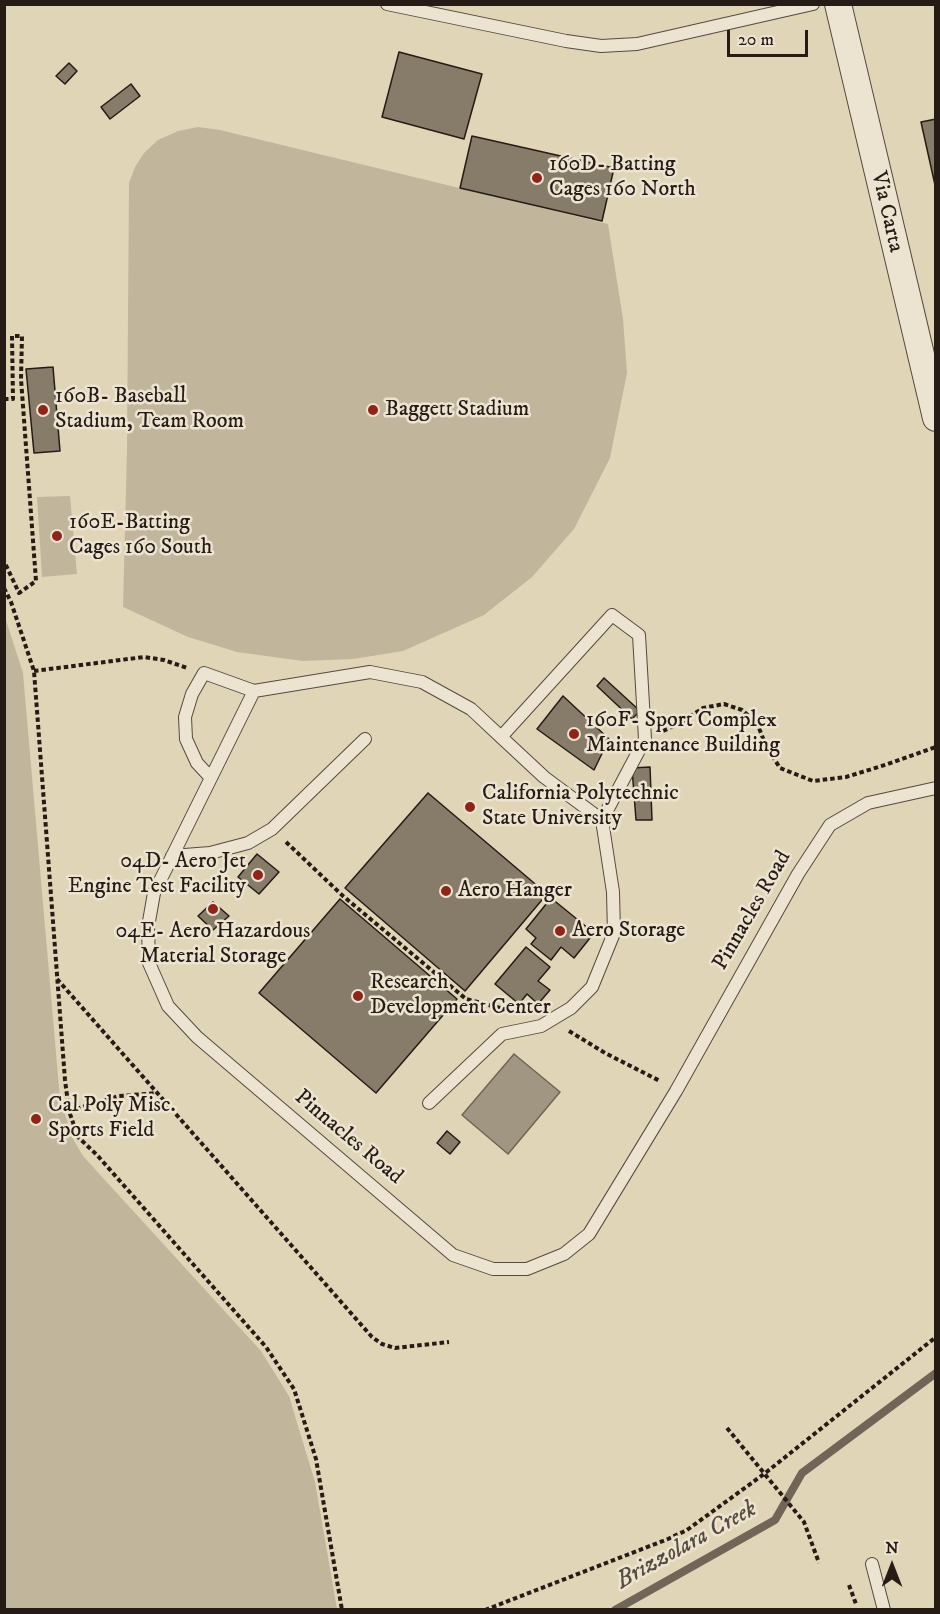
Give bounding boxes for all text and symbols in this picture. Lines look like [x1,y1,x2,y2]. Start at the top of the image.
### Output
scale bar [730,18,811,56]
text: 20 m [738,29,774,51]
place label: 160D- Batting Cages 160 North [549,152,696,204]
street label: Via Carta [864,169,908,255]
marker: 160D- Batting Cages 160 North [530,171,544,185]
place label: 160B- Baseball Stadium, Team Room [55,384,244,436]
place label: Baggett Stadium [385,397,529,423]
marker: 160B- Baseball Stadium, Team Room [36,403,50,417]
marker: Baggett Stadium [366,403,380,417]
place label: 160E-Batting Cages 160 South [69,510,212,562]
marker: 160E-Batting Cages 160 South [50,529,64,543]
place label: 160F- Sport Complex Maintenance Building [586,708,780,760]
marker: 160F- Sport Complex Maintenance Building [567,727,581,741]
place label: California Polytechnic State University [482,781,679,832]
marker: California Polytechnic State University [463,800,477,814]
street label: Pinnacles Road [708,847,798,975]
place label: 04D- Aero Jet Engine Test Facility [68,849,246,900]
marker: 04D- Aero Jet Engine Test Facility [251,868,265,882]
place label: Aero Hanger [458,878,572,904]
marker: Aero Hanger [439,884,453,898]
marker: 04E- Aero Hazardous Material Storage [206,902,220,916]
place label: Aero Storage [572,918,685,944]
place label: 04E- Aero Hazardous Material Storage [116,919,310,970]
marker: Aero Storage [553,924,567,938]
place label: Research Development Center [370,970,551,1022]
marker: Research Development Center [351,989,365,1003]
street label: Pinnacles Road [288,1085,408,1191]
place label: Cal Poly Misc. Sports Field [48,1093,176,1144]
marker: Cal Poly Misc. Sports Field [29,1112,43,1126]
water label: Brizzolara Creek [612,1496,762,1596]
north arrow [862,1536,922,1596]
text: N [885,1538,899,1558]

